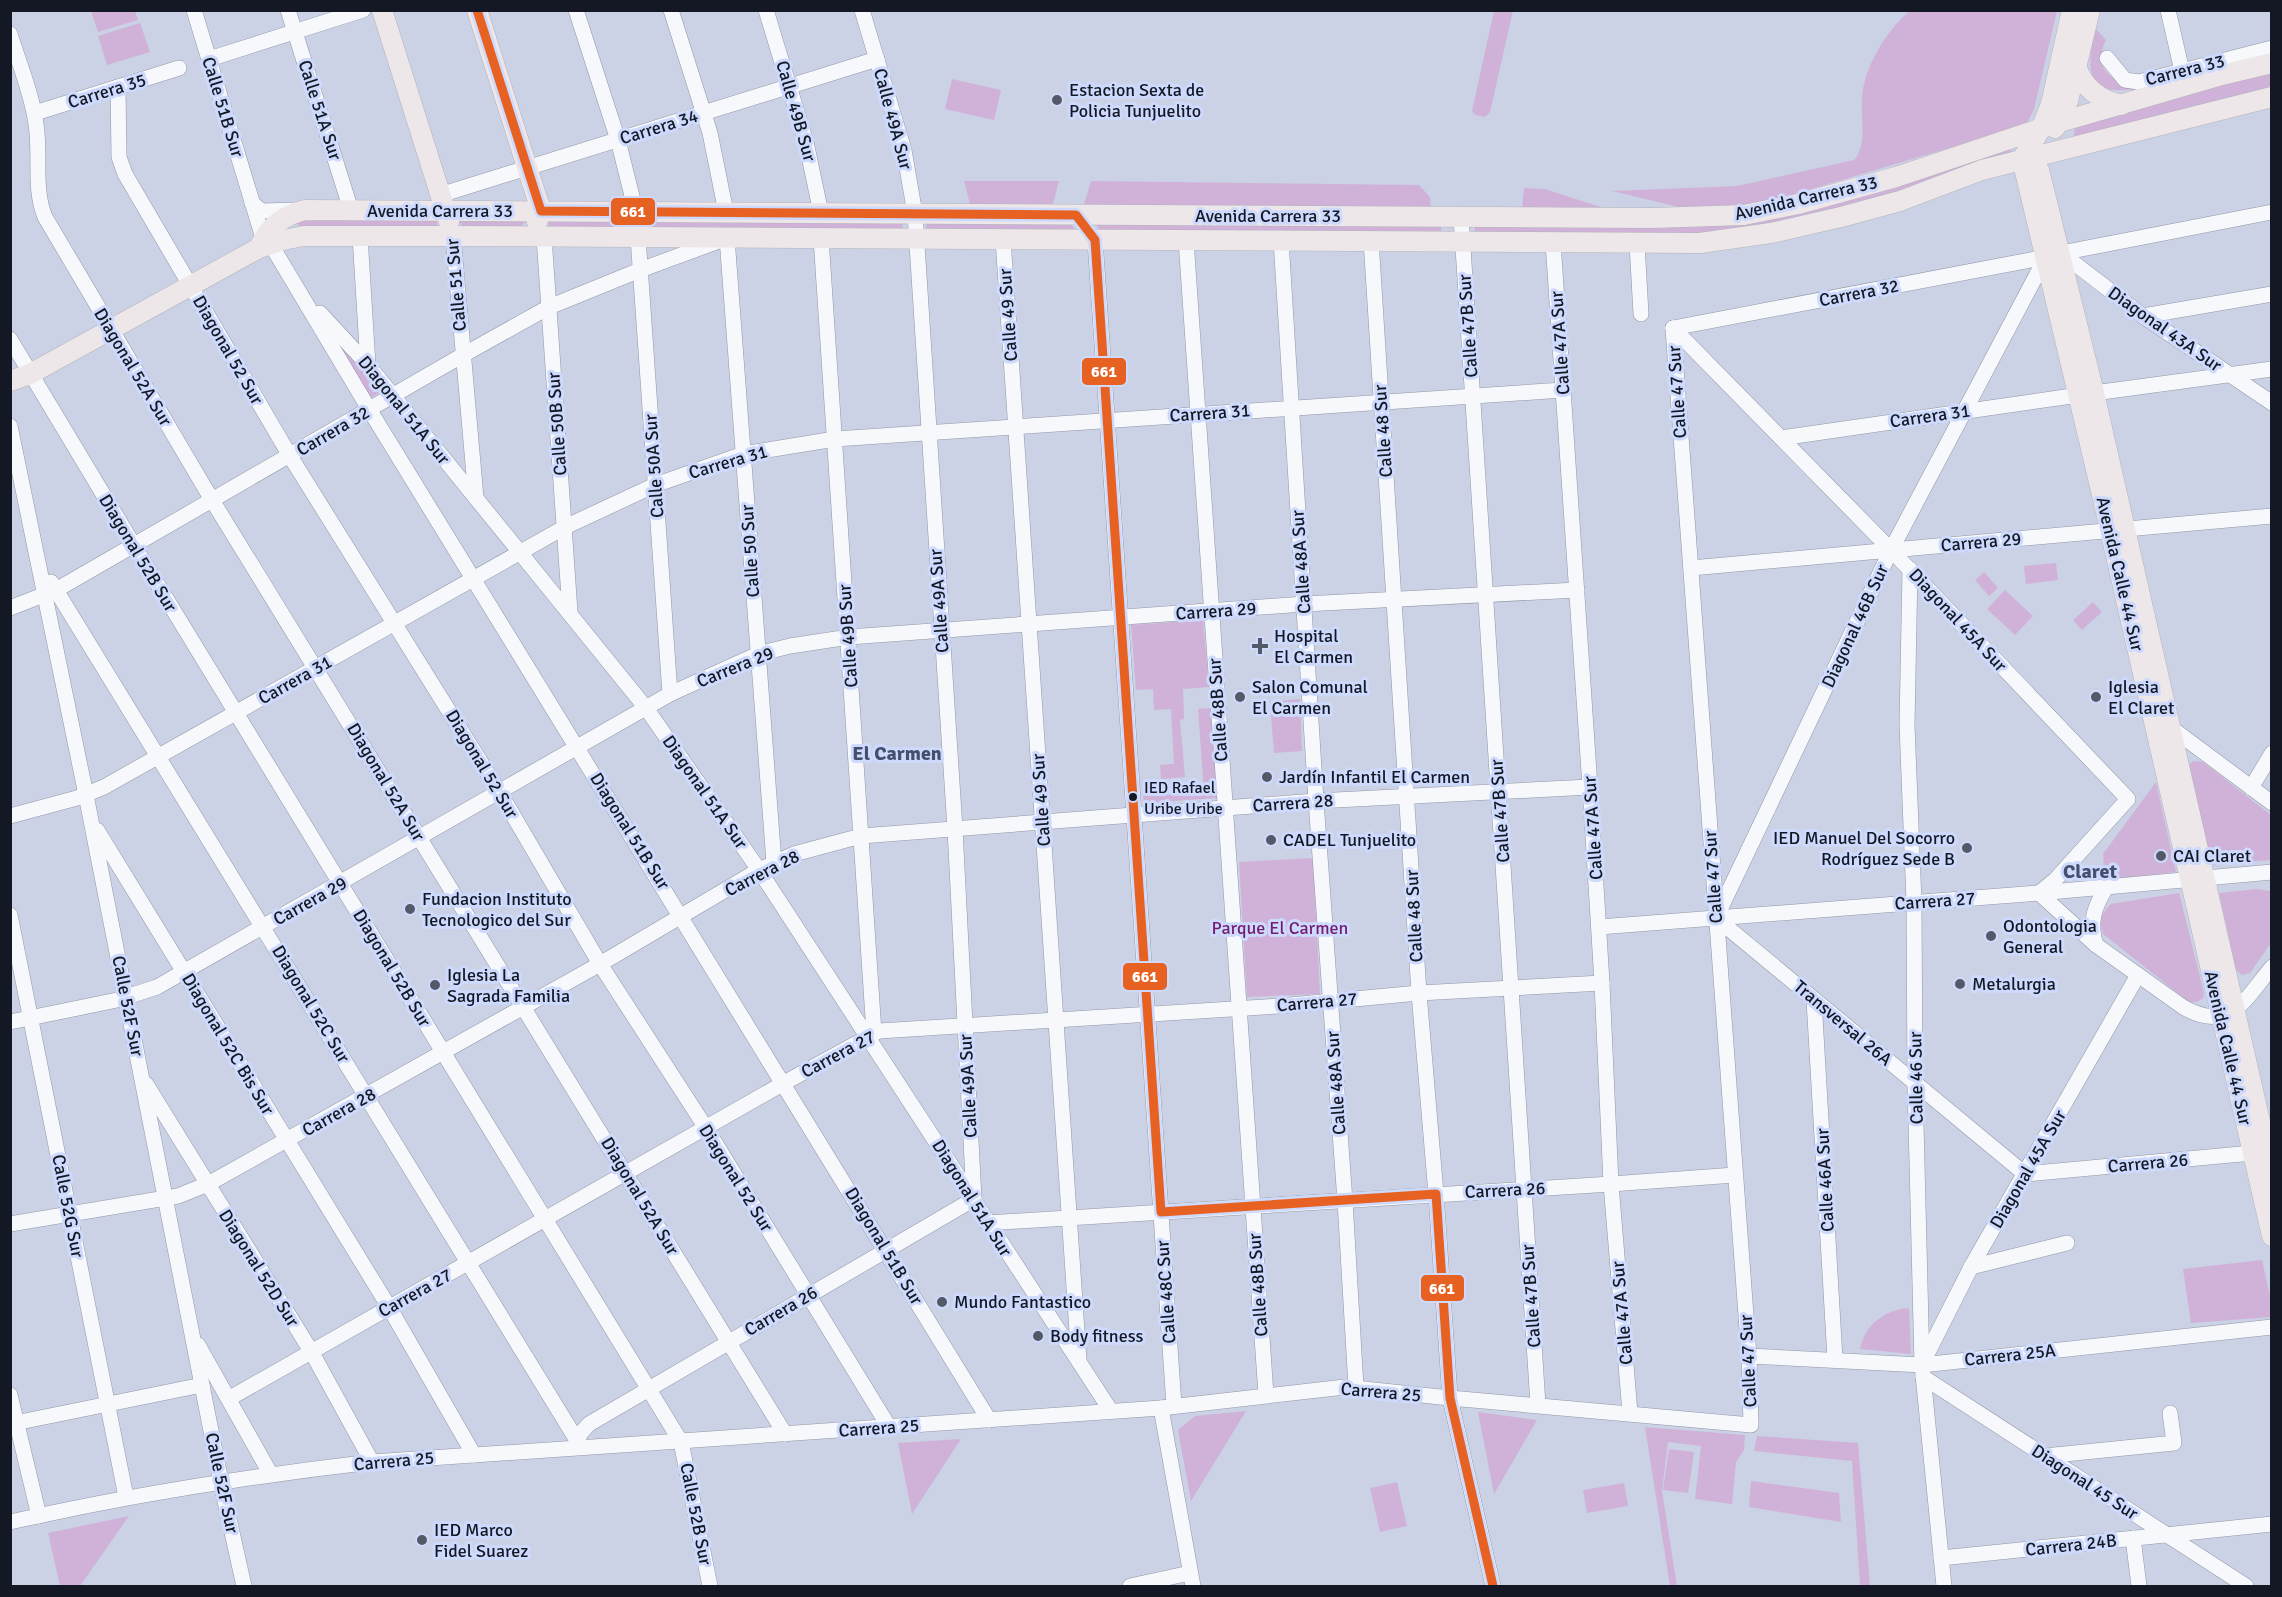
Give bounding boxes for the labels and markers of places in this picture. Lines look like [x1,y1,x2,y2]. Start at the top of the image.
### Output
place label: Estacion Sexta de Policia Tunjuelito [1069,79,1204,122]
marker: Estacion Sexta de Policia Tunjuelito [1050,93,1064,107]
place label: Hospital El Carmen [1274,625,1353,668]
marker: Hospital El Carmen [1251,637,1269,655]
place label: Salon Comunal El Carmen [1252,676,1368,719]
place label: Iglesia El Claret [2108,676,2174,719]
marker: Salon Comunal El Carmen [1233,690,1247,704]
marker: Iglesia El Claret [2089,690,2103,704]
place label: Jardín Infantil El Carmen [1279,766,1470,788]
marker: Jardín Infantil El Carmen [1260,770,1274,784]
place label: IED Rafael Uribe Uribe [1144,778,1223,819]
marker: IED Rafael Uribe Uribe [1127,791,1139,803]
place label: IED Manuel Del Socorro Rodríguez Sede B [1773,827,1955,870]
place label: CADEL Tunjuelito [1283,829,1416,851]
marker: CADEL Tunjuelito [1264,833,1278,847]
marker: IED Manuel Del Socorro Rodríguez Sede B [1960,841,1974,855]
place label: CAI Claret [2173,845,2251,867]
marker: CAI Claret [2154,849,2168,863]
place label: Fundacion Instituto Tecnologico del Sur [422,888,572,931]
marker: Fundacion Instituto Tecnologico del Sur [403,902,417,916]
place label: Odontologia General [2003,915,2097,958]
marker: Odontologia General [1984,929,1998,943]
place label: Iglesia La Sagrada Familia [447,964,570,1007]
place label: Metalurgia [1972,973,2056,995]
marker: Metalurgia [1953,977,1967,991]
marker: Iglesia La Sagrada Familia [428,978,442,992]
place label: Mundo Fantastico [954,1291,1091,1313]
marker: Mundo Fantastico [935,1295,949,1309]
place label: Body fitness [1050,1325,1144,1347]
marker: Body fitness [1031,1329,1045,1343]
place label: IED Marco Fidel Suarez [434,1519,528,1562]
marker: IED Marco Fidel Suarez [415,1533,429,1547]

